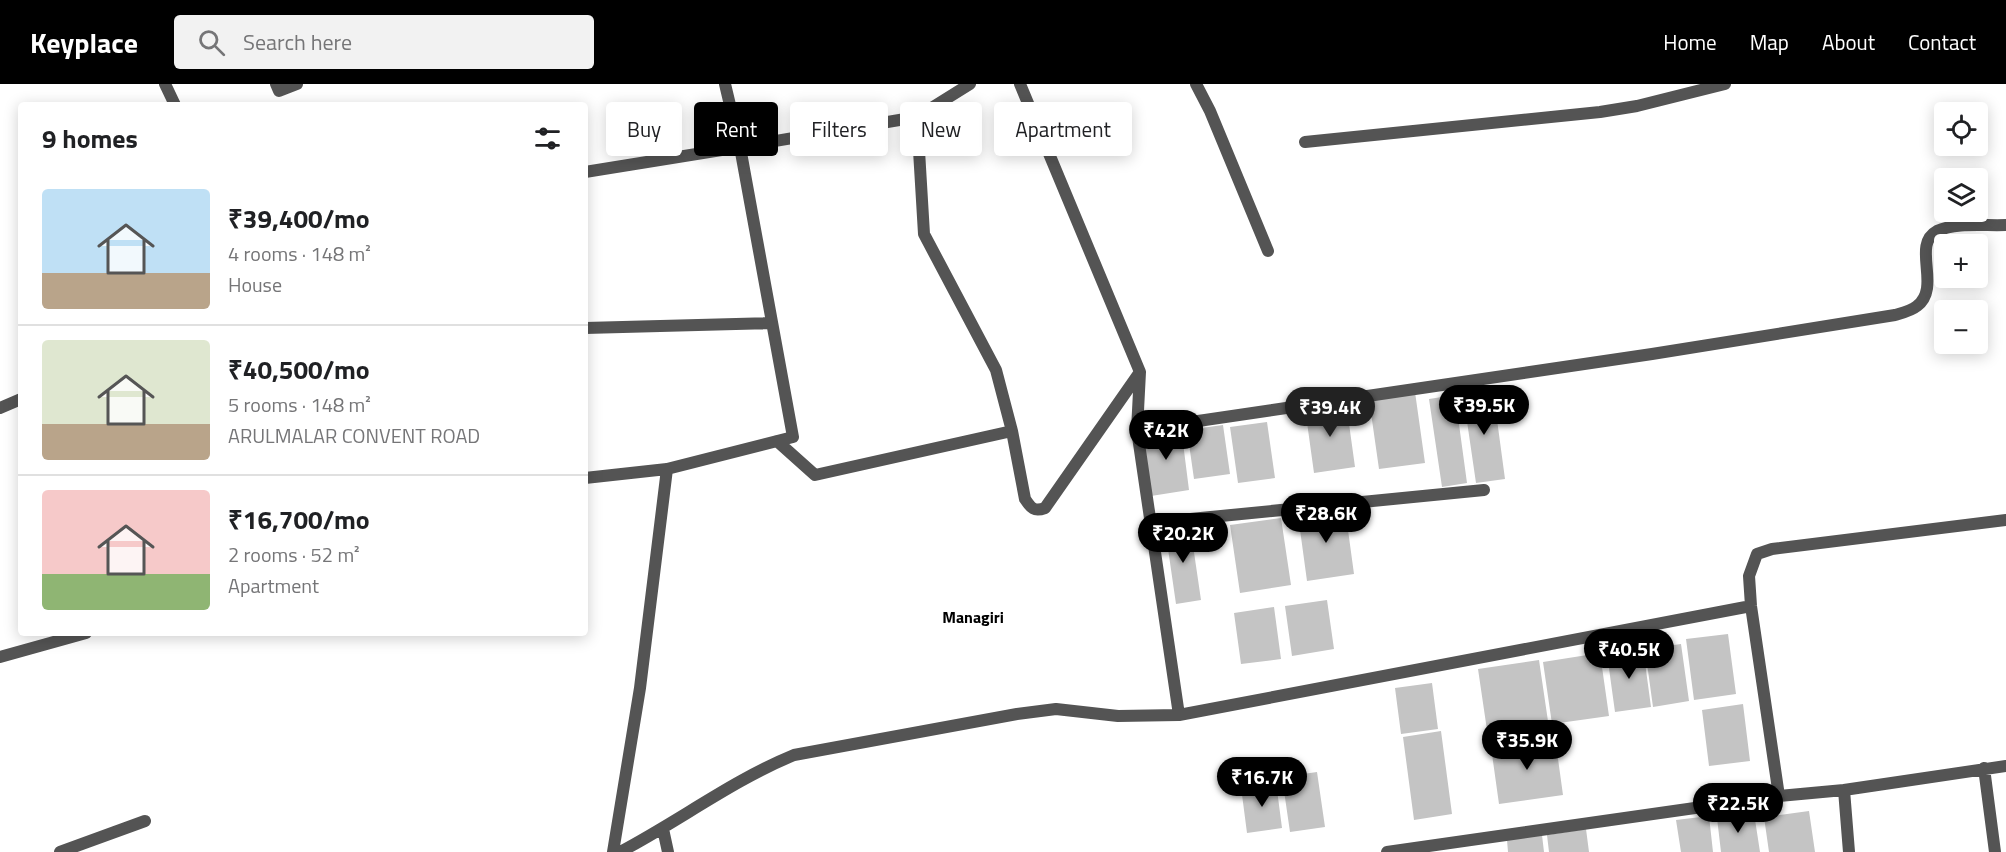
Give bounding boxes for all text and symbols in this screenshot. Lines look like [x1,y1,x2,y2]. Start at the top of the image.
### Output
search box [174,15,594,69]
text: Keyplace [30,21,138,64]
text: Search here [243,25,352,59]
icon: search [195,26,228,59]
text: Home [1663,26,1717,58]
text: Map [1750,26,1789,58]
text: About [1822,26,1875,58]
text: Contact [1908,26,1976,58]
chip: Buy [606,102,682,156]
chip: Rent [694,102,778,156]
chip: Filters [790,102,888,156]
chip: New [900,102,982,156]
chip: Apartment [994,102,1132,156]
map controls [1934,102,1988,354]
button: locate [1934,102,1988,156]
text: 9 homes [42,119,138,158]
icon: filters [531,122,564,155]
button: layers [1934,168,1988,222]
text: ₹39,400/mo [228,199,370,238]
icon: home [90,213,162,285]
button: + [1934,234,1988,288]
text: 4 rooms · 148 m² [228,238,371,269]
text: House [228,269,282,300]
button: − [1934,300,1988,354]
text: ₹40,500/mo [228,350,370,389]
icon: home [90,364,162,436]
pin: ₹39.5K [1435,385,1533,436]
pin: ₹39.4K [1281,387,1379,438]
text: 5 rooms · 148 m² [228,389,371,420]
text: ₹39.5K [1453,389,1515,420]
text: ₹39.4K [1299,391,1361,422]
pin: ₹42K [1130,410,1202,461]
text: ₹42K [1143,414,1189,445]
text: ARULMALAR CONVENT ROAD [228,420,480,451]
pin: ₹28.6K [1277,493,1375,544]
text: ₹28.6K [1295,497,1357,528]
text: ₹16,700/mo [228,500,370,539]
pin: ₹20.2K [1134,513,1232,564]
icon: home [90,514,162,586]
text: ₹20.2K [1152,517,1214,548]
text: 2 rooms · 52 m² [228,539,360,570]
text: Apartment [228,570,319,601]
district label: Managiri [942,605,1004,629]
pin: ₹40.5K [1580,629,1678,680]
text: ₹40.5K [1598,633,1660,664]
pin: ₹35.9K [1478,720,1576,771]
text: ₹35.9K [1496,724,1558,755]
pin: ₹16.7K [1213,757,1311,808]
text: ₹16.7K [1231,761,1293,792]
pin: ₹22.5K [1689,783,1787,834]
text: ₹22.5K [1707,787,1769,818]

